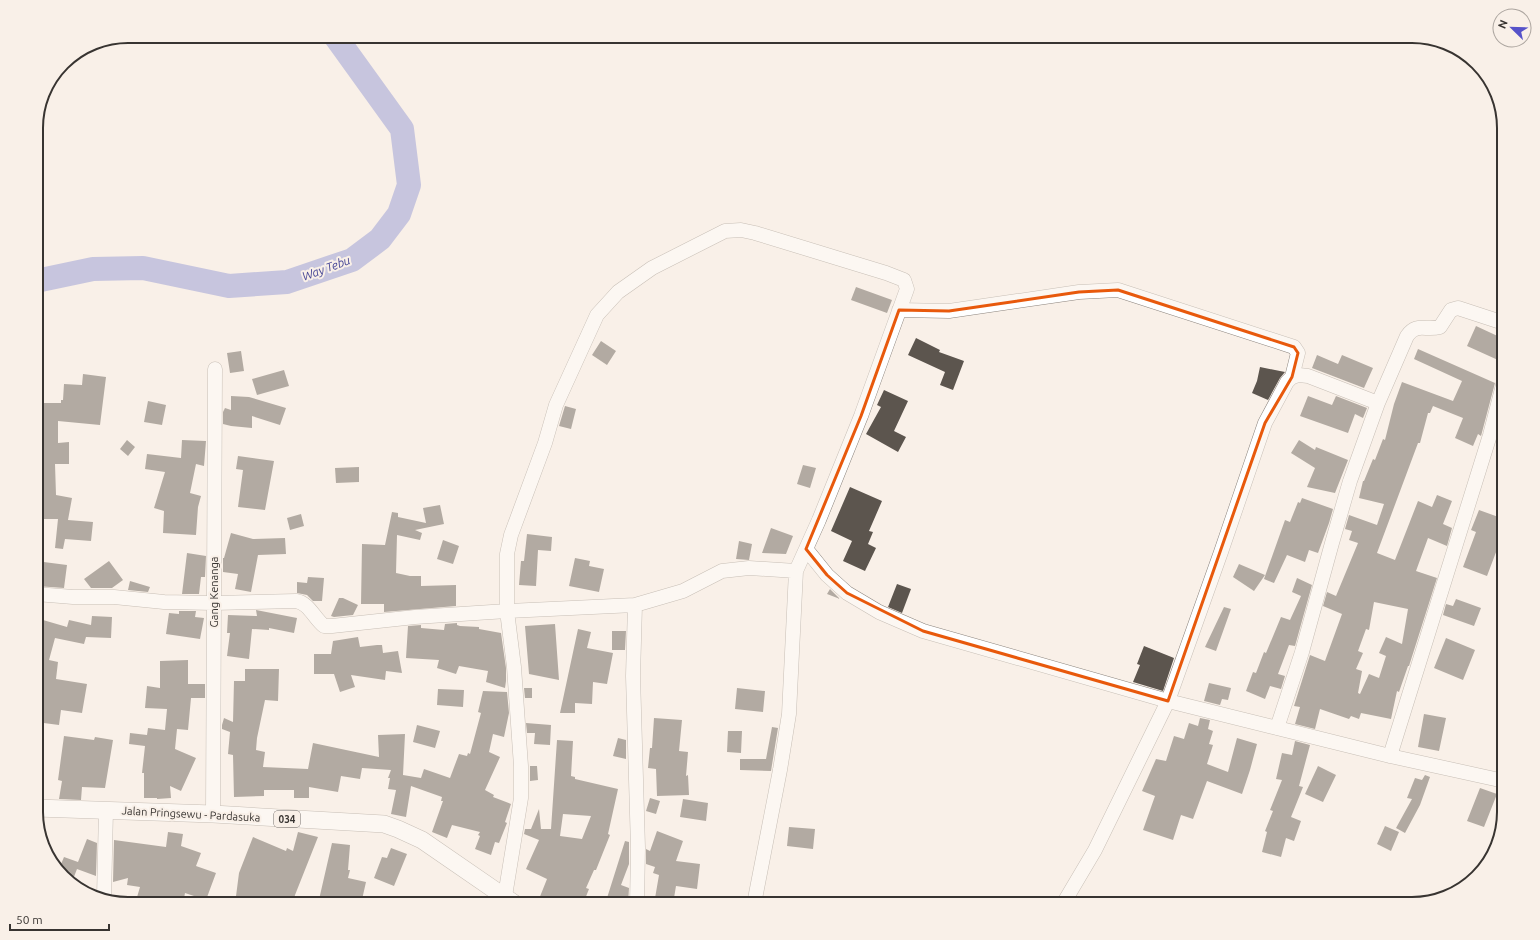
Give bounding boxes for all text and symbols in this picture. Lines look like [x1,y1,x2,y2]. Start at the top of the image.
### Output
north arrow [1492,8,1532,48]
text: N [1496,18,1510,30]
water label: Way Tebu [300,253,352,283]
street label: Gang Kenanga [208,557,220,627]
street label: Jalan Pringsewu - Pardasuka [121,804,261,824]
road number: 034 [274,811,300,827]
scale bar [10,906,109,932]
text: 50 m [16,913,43,926]

